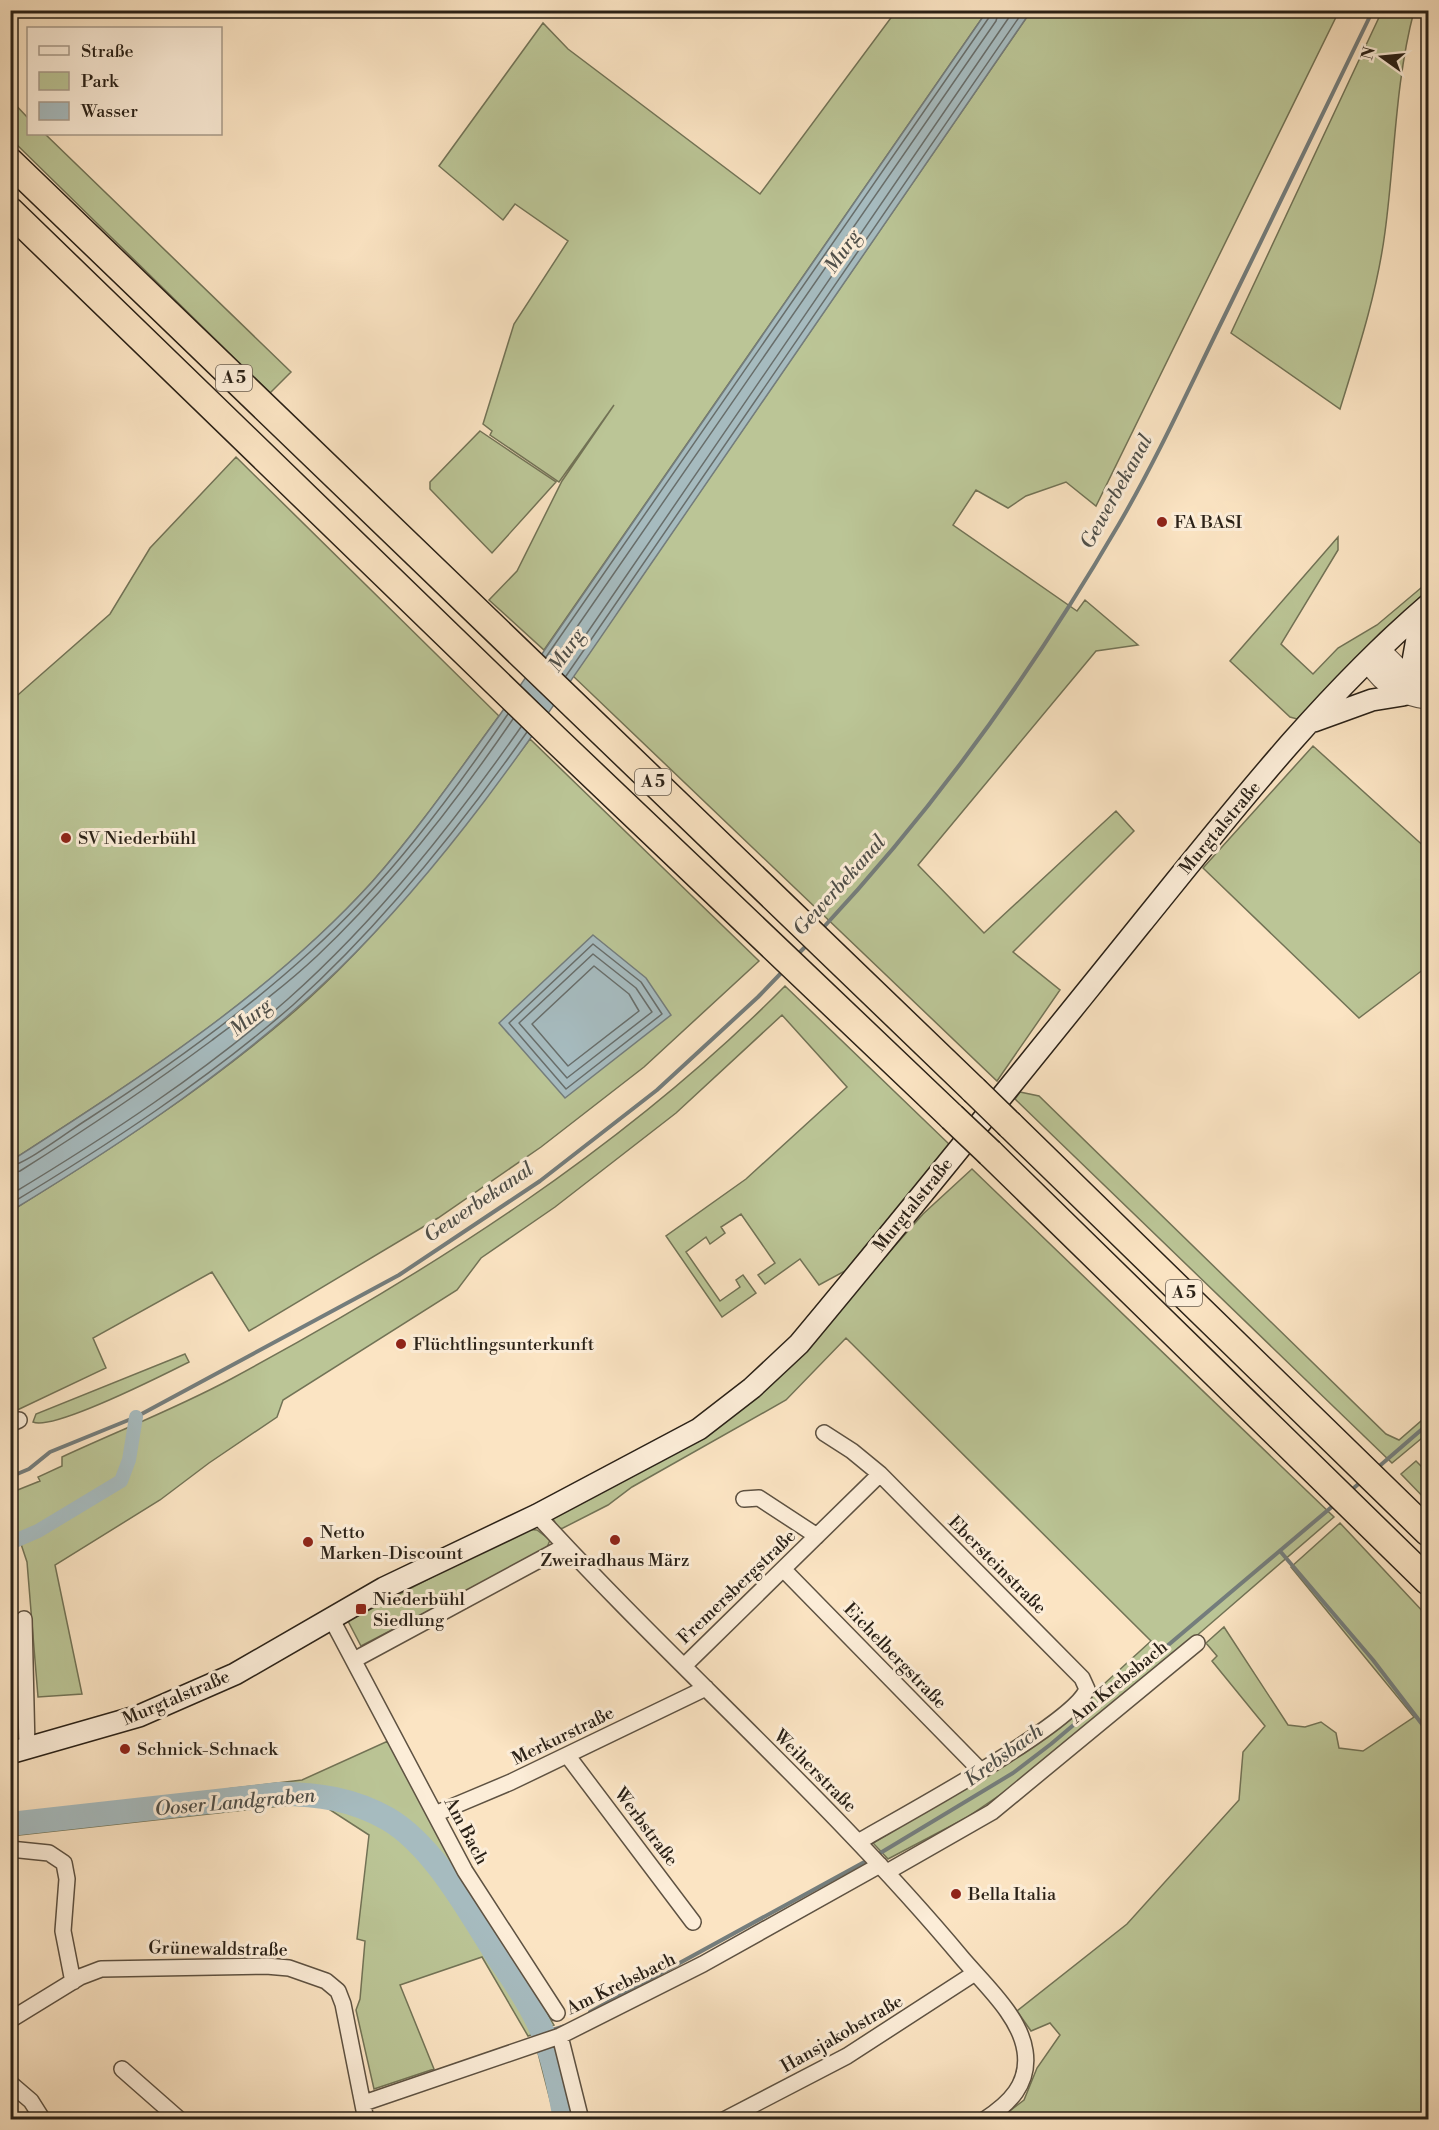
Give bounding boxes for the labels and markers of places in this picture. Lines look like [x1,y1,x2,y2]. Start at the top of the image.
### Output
place label: FA BASI [1174,511,1242,534]
marker: FA BASI [1155,515,1169,529]
place label: SV Niederbühl [78,827,197,850]
marker: SV Niederbühl [59,831,73,845]
place label: Flüchtlingsunterkunft [413,1333,595,1356]
marker: Flüchtlingsunterkunft [394,1337,408,1351]
place label: Netto Marken-Discount [320,1521,464,1565]
marker: Zweiradhaus März [608,1533,622,1547]
marker: Netto Marken-Discount [301,1535,315,1549]
place label: Zweiradhaus März [541,1549,689,1572]
place label: Niederbühl Siedlung [373,1588,466,1632]
marker: Niederbühl Siedlung [354,1602,368,1616]
place label: Schnick-Schnack [137,1738,279,1761]
marker: Schnick-Schnack [118,1742,132,1756]
place label: Bella Italia [967,1883,1057,1906]
marker: Bella Italia [949,1887,963,1901]

